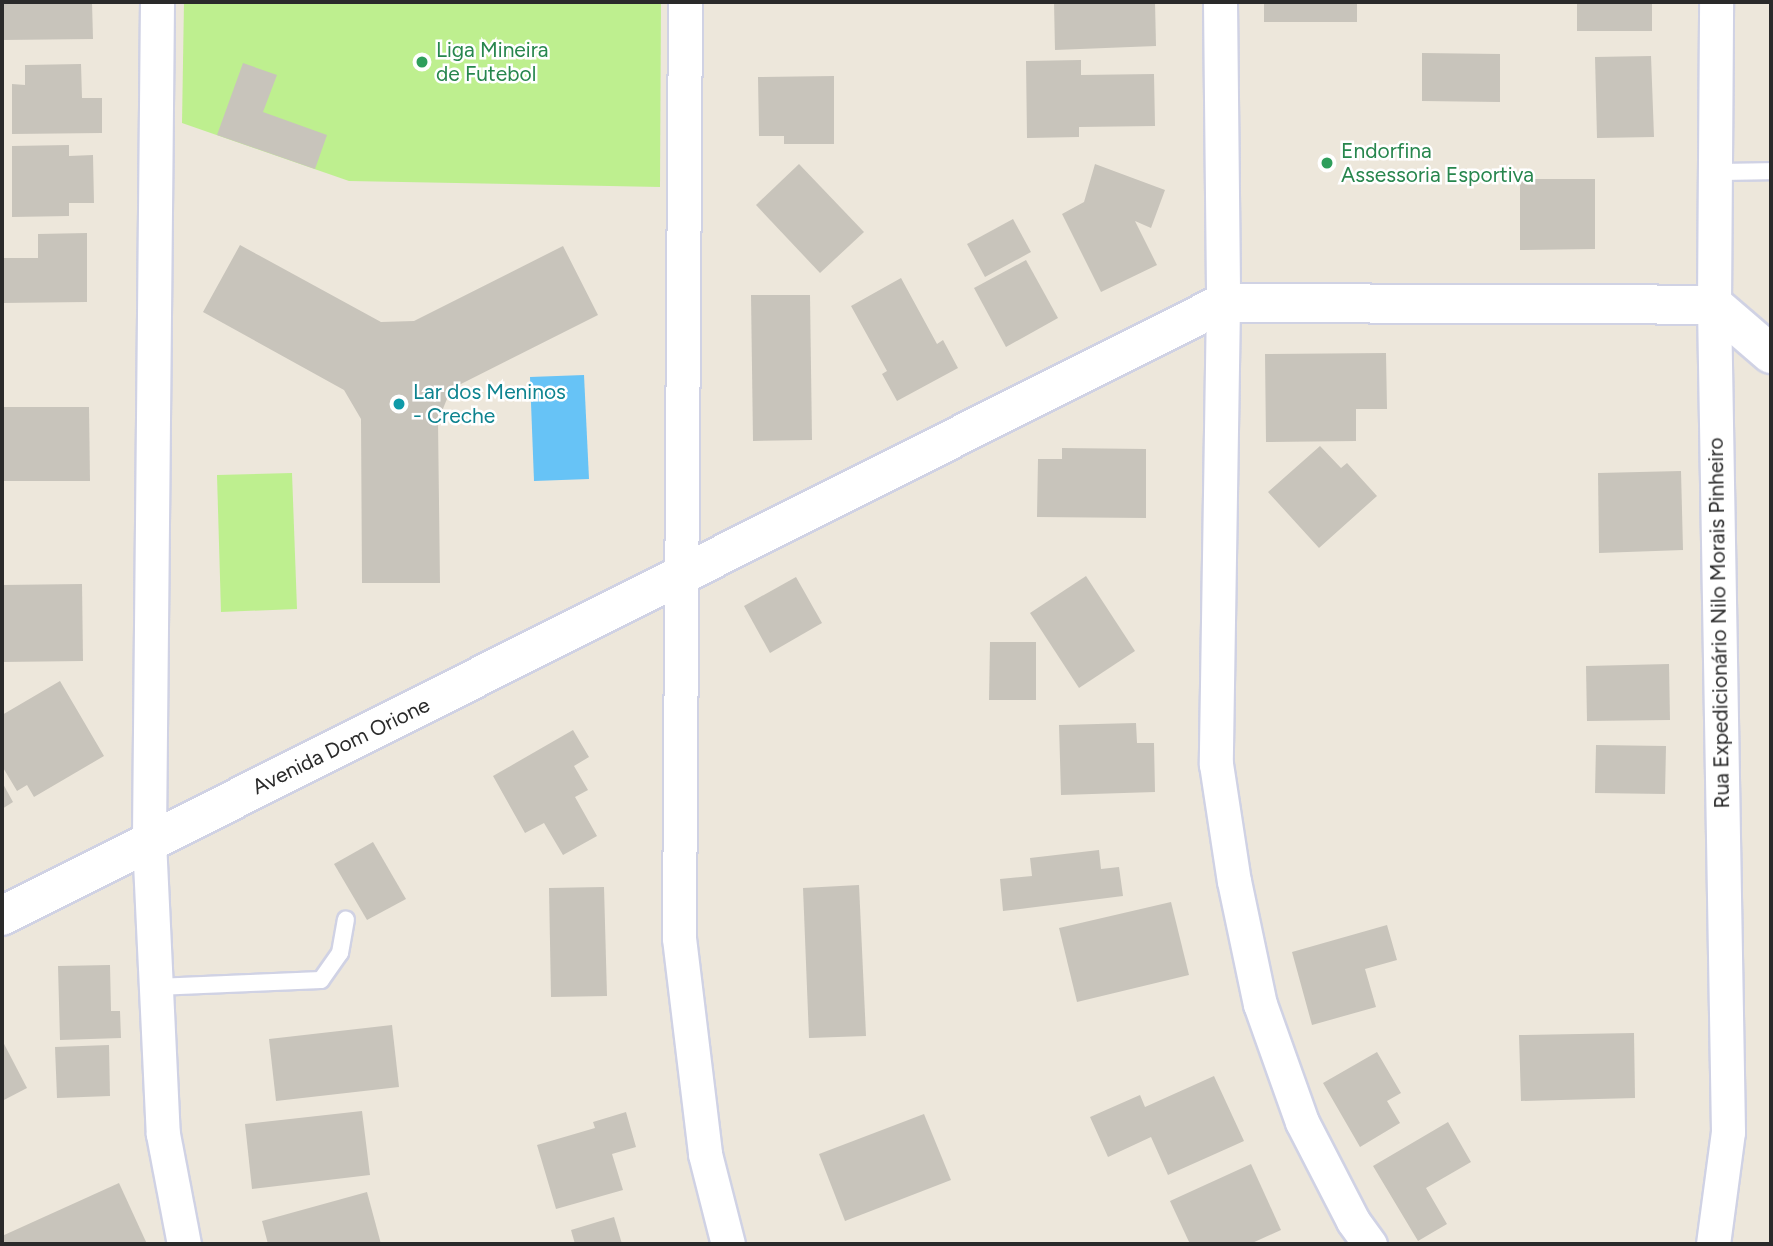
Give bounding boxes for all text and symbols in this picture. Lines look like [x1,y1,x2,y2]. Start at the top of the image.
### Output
place label: Liga Mineira de Futebol [436,37,549,87]
marker: Liga Mineira de Futebol [414,54,430,70]
place label: Endorfina Assessoria Esportiva [1341,138,1534,188]
marker: Endorfina Assessoria Esportiva [1319,155,1335,171]
place label: Lar dos Meninos - Creche [413,379,566,429]
marker: Lar dos Meninos - Creche [391,396,407,412]
street label: Rua Expedicionário Nilo Morais Pinheiro [1703,437,1735,809]
street label: Avenida Dom Orione [248,692,434,800]

